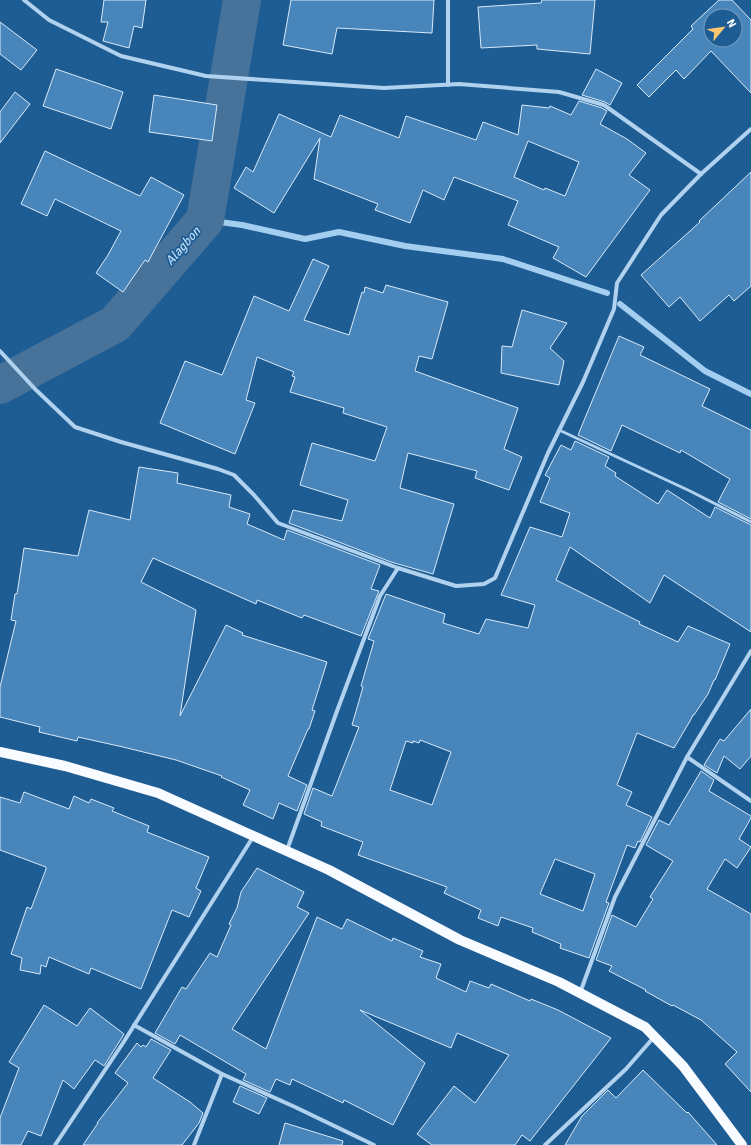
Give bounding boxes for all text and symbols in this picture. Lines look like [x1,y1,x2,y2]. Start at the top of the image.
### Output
north arrow [703,8,743,48]
text: N [724,17,739,30]
water label: Alagbon [162,223,205,269]

